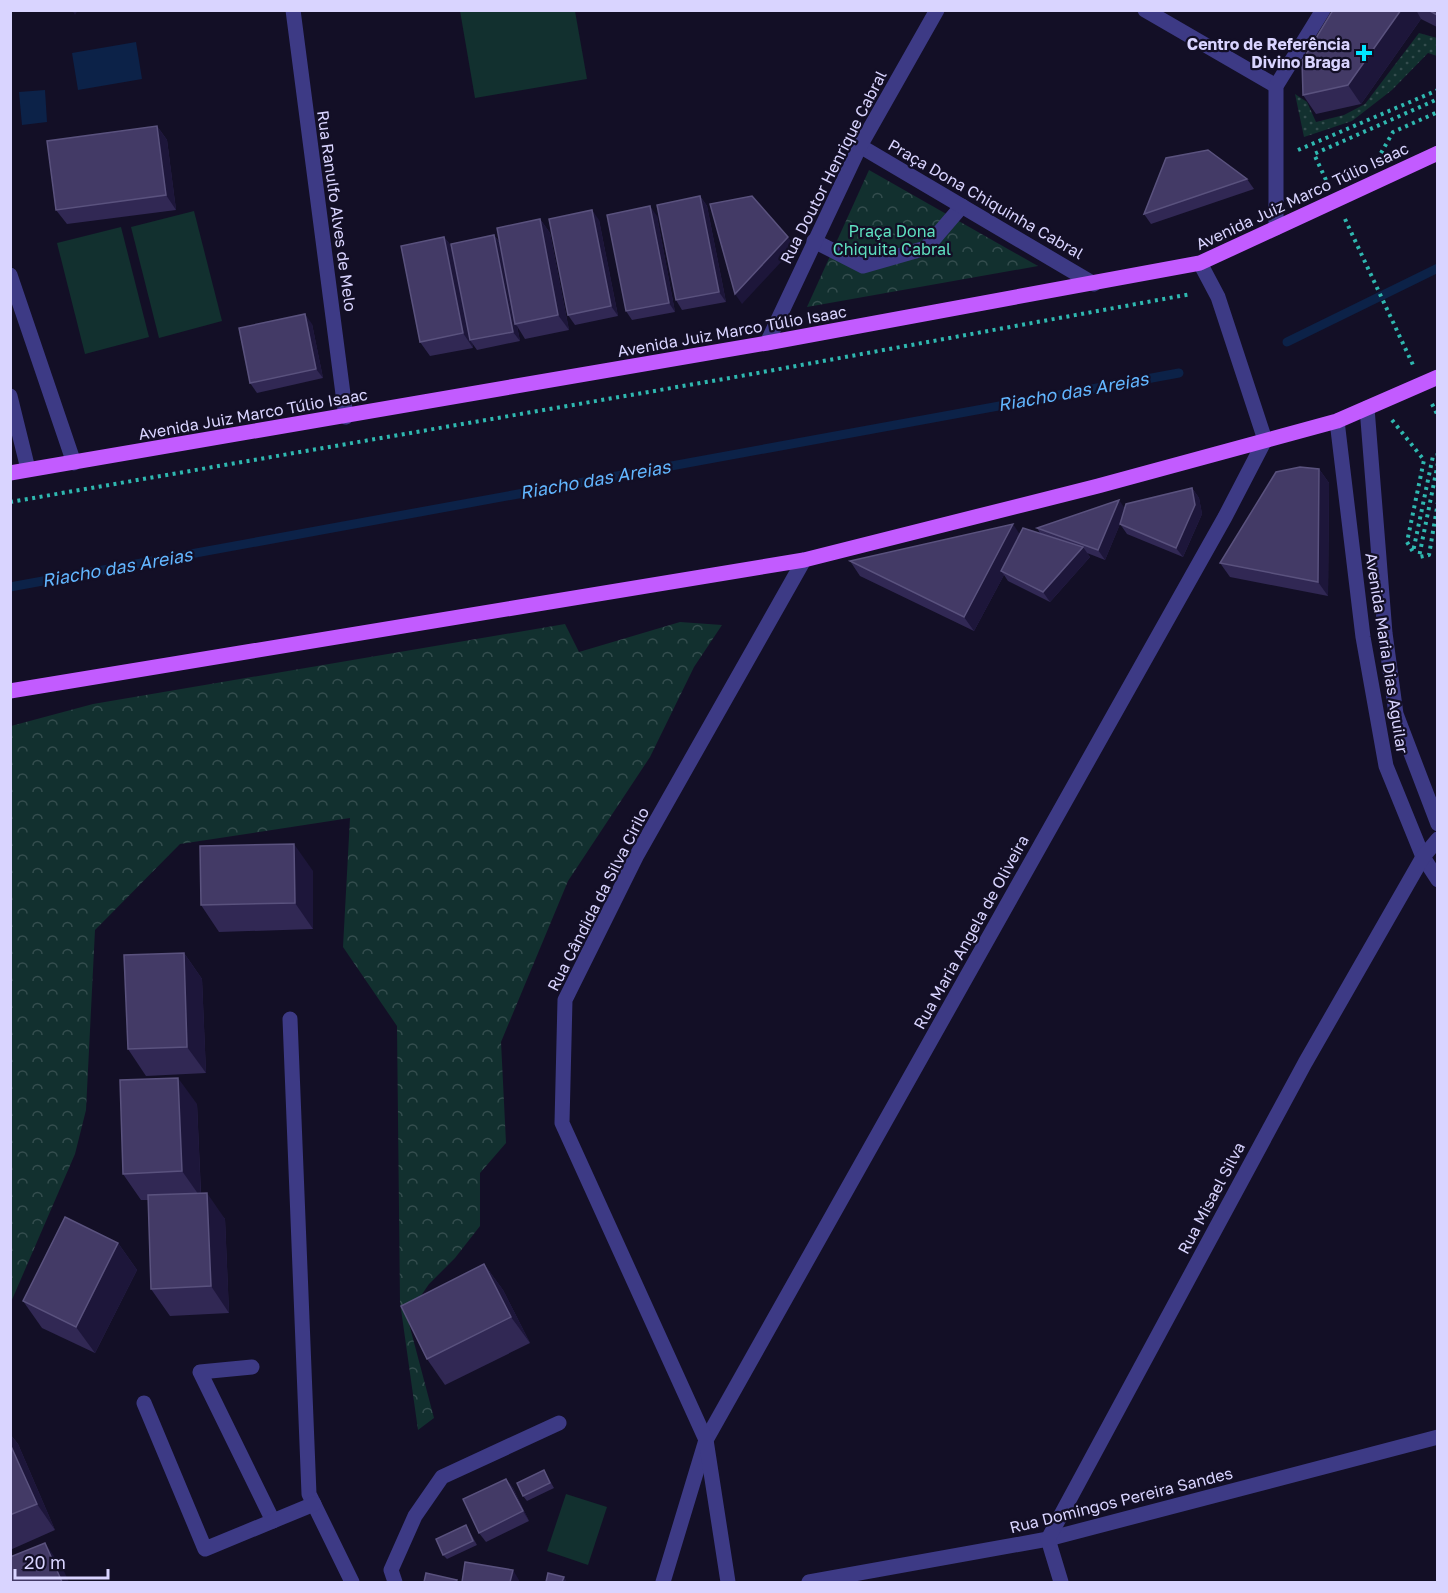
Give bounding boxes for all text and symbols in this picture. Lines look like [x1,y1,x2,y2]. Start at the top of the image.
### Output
place label: Centro de Referência Divino Braga [1187,34,1350,72]
marker: Centro de Referência Divino Braga [1355,44,1373,62]
street label: Rua Doutor Henrique Cabral [775,67,891,267]
street label: Rua Ranulfo Alves de Melo [313,109,361,313]
street label: Praça Dona Chiquinha Cabral [885,135,1087,263]
street label: Avenida Juiz Marco Túlio Isaac [1192,138,1412,254]
park label: Praça Dona Chiquita Cabral [833,221,951,259]
street label: Avenida Juiz Marco Túlio Isaac [616,301,848,361]
water label: Riacho das Areias [996,367,1151,415]
street label: Avenida Juiz Marco Túlio Isaac [137,384,369,444]
water label: Riacho das Areias [518,455,673,503]
water label: Riacho das Areias [40,543,195,591]
street label: Avenida Maria Dias Aguilar [1361,551,1413,755]
street label: Rua Cândida da Silva Cirilo [543,804,653,994]
street label: Rua Maria Angela de Oliveira [909,831,1033,1033]
street label: Rua Misael Silva [1173,1139,1249,1257]
street label: Rua Domingos Pereira Sandes [1007,1463,1235,1537]
scale bar [15,1542,108,1580]
text: 20 m [24,1551,66,1573]

